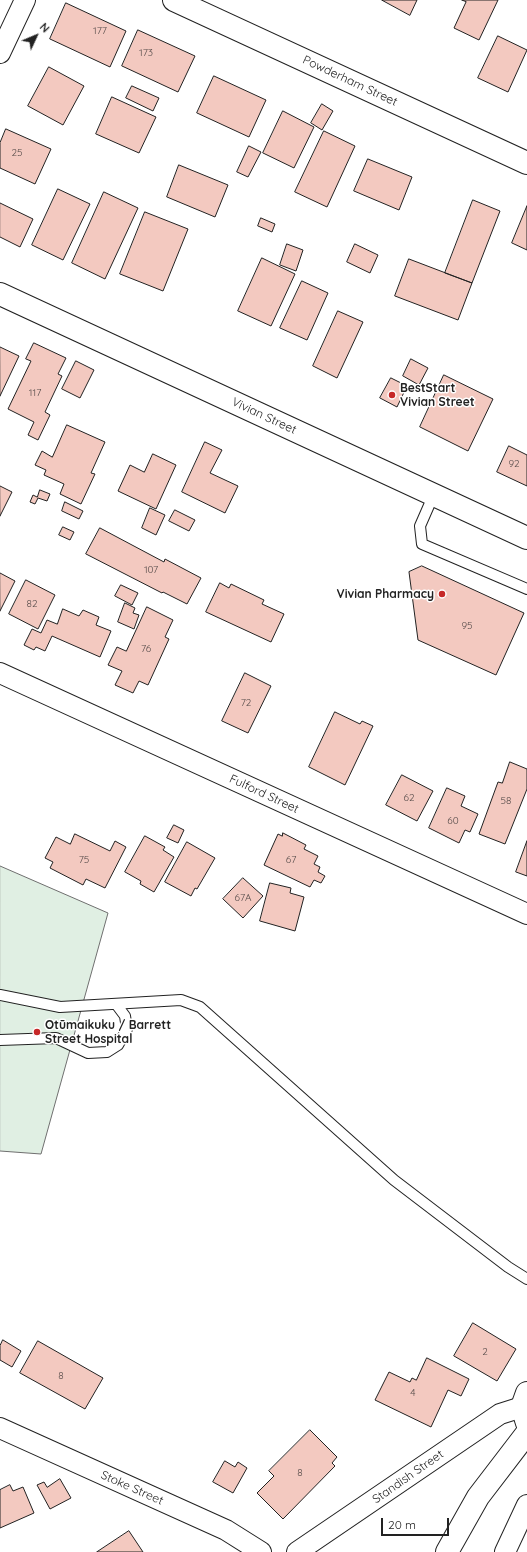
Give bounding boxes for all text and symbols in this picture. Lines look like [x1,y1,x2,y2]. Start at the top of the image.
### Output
north arrow [16,16,56,56]
text: N [37,20,52,35]
house number: 177 [93,25,107,37]
house number: 173 [139,47,153,59]
street label: Powderham Street [300,53,400,109]
house number: 25 [12,147,22,159]
place label: BestStart Vivian Street [400,381,475,409]
house number: 117 [29,387,41,399]
marker: BestStart Vivian Street [387,390,397,400]
street label: Vivian Street [229,395,299,437]
house number: 92 [508,458,520,470]
house number: 107 [144,564,158,576]
place label: Vivian Pharmacy [337,587,434,601]
marker: Vivian Pharmacy [437,589,447,599]
house number: 82 [27,598,37,610]
house number: 95 [461,620,473,632]
house number: 76 [141,643,151,655]
house number: 72 [241,697,251,709]
street label: Fulford Street [227,772,301,816]
house number: 62 [404,792,414,804]
house number: 58 [501,795,511,807]
house number: 60 [447,815,459,827]
house number: 75 [79,854,89,866]
house number: 67 [286,854,296,866]
house number: 67A [235,892,251,904]
place label: Otūmaikuku / Barrett Street Hospital [45,1018,171,1046]
marker: Otūmaikuku / Barrett Street Hospital [32,1027,42,1037]
house number: 2 [482,1346,488,1358]
house number: 8 [58,1370,64,1382]
house number: 4 [410,1387,416,1399]
street label: Standish Street [370,1447,446,1507]
house number: 8 [297,1467,303,1479]
street label: Stoke Street [98,1468,166,1508]
scale bar [383,1510,451,1536]
text: 20 m [388,1517,416,1532]

